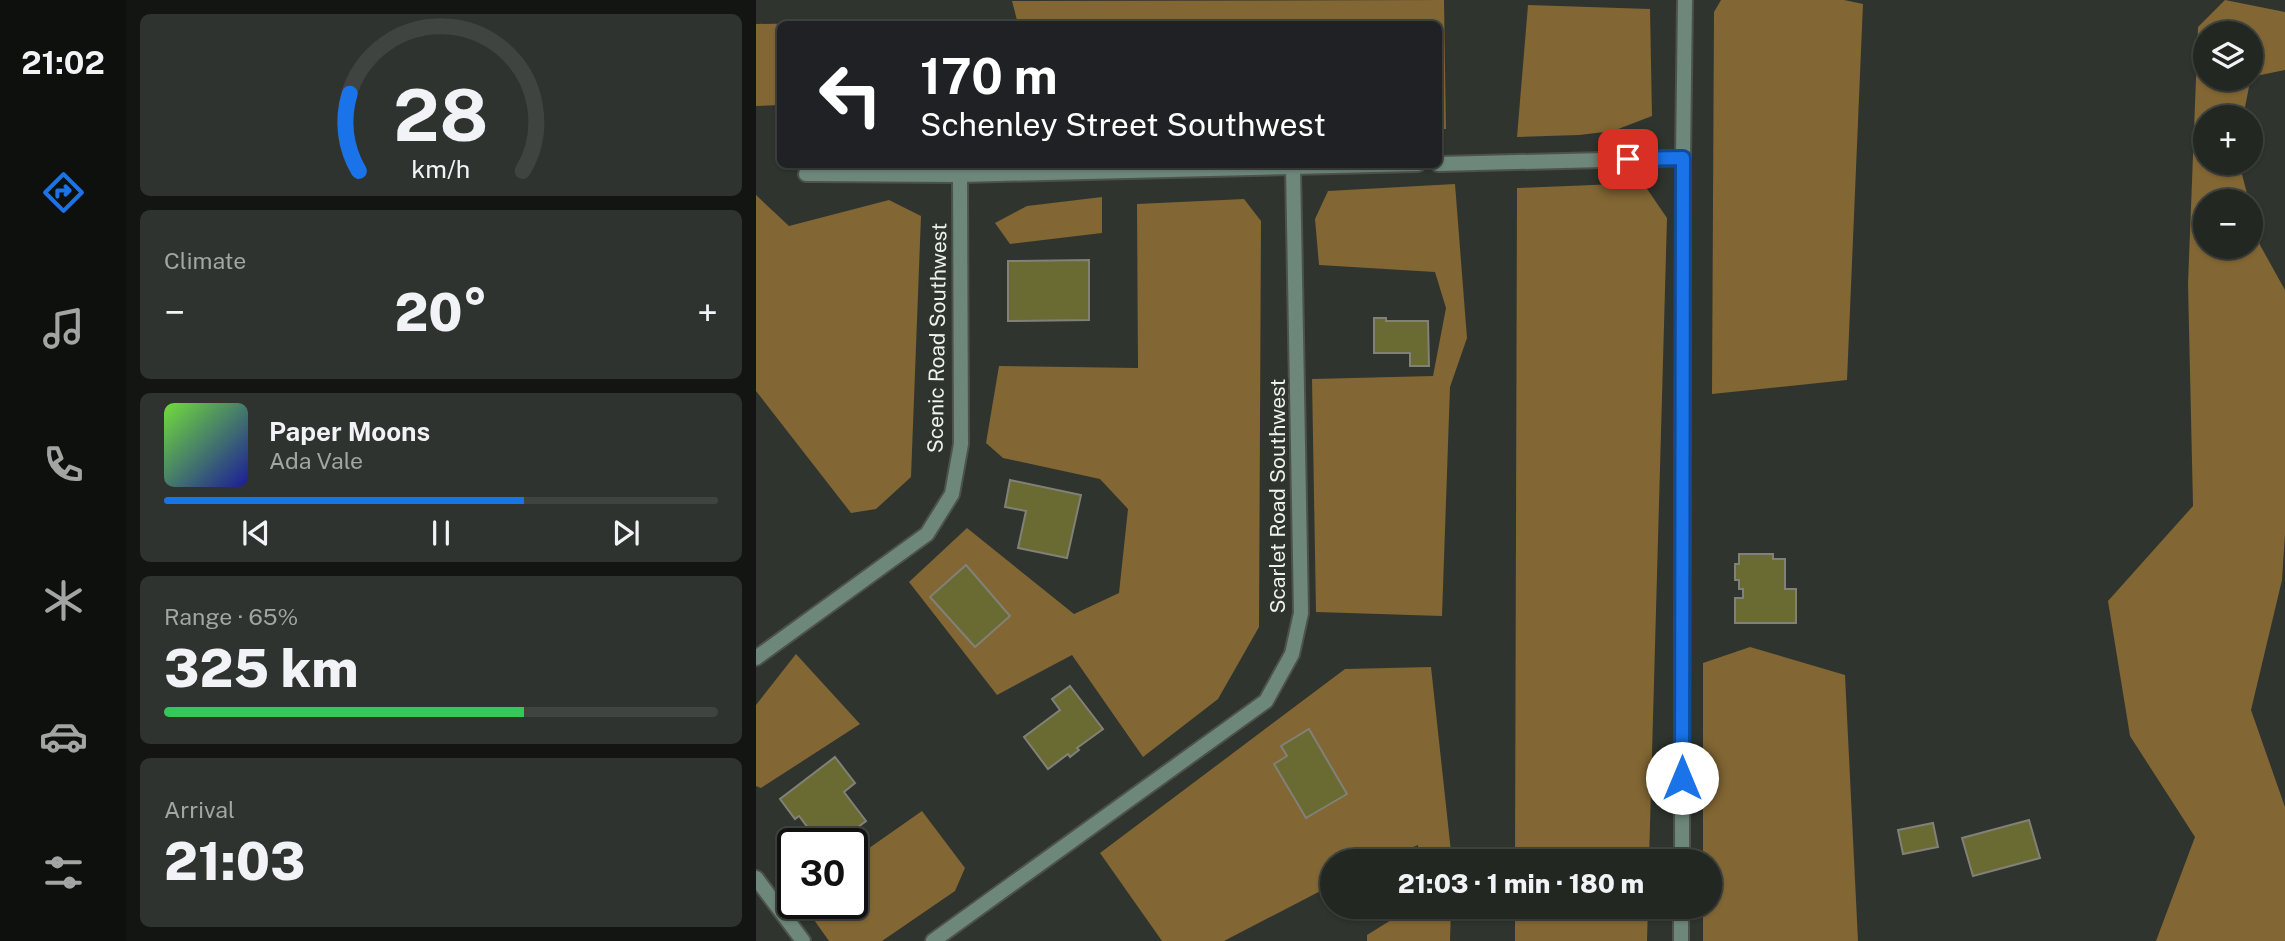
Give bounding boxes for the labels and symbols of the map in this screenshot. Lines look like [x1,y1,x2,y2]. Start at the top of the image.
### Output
pin [1598,129,1658,189]
street label: Scenic Road Southwest [922,223,952,453]
street label: Scarlet Road Southwest [1265,378,1290,614]
position arrow [1645,741,1719,815]
speed limit sign: 30 [777,828,868,919]

